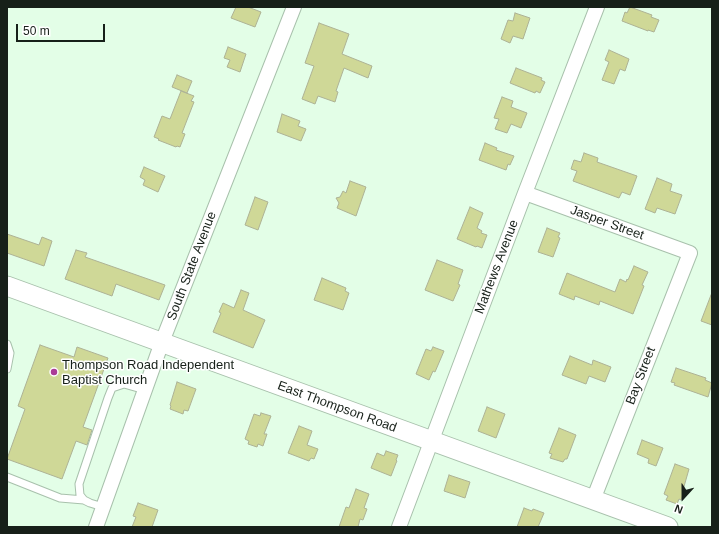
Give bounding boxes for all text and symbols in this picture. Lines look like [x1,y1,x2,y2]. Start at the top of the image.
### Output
scale bar [18,16,107,42]
text: 50 m [23,24,50,38]
street label: Jasper Street [568,202,646,244]
street label: South State Avenue [164,209,220,323]
street label: Mathews Avenue [472,218,522,316]
street label: Bay Street [623,345,659,407]
place label: Thompson Road Independent Baptist Church [62,357,234,388]
marker: Thompson Road Independent Baptist Church [49,367,59,377]
street label: East Thompson Road [275,378,399,436]
north arrow [663,478,703,518]
text: N [673,502,685,516]

